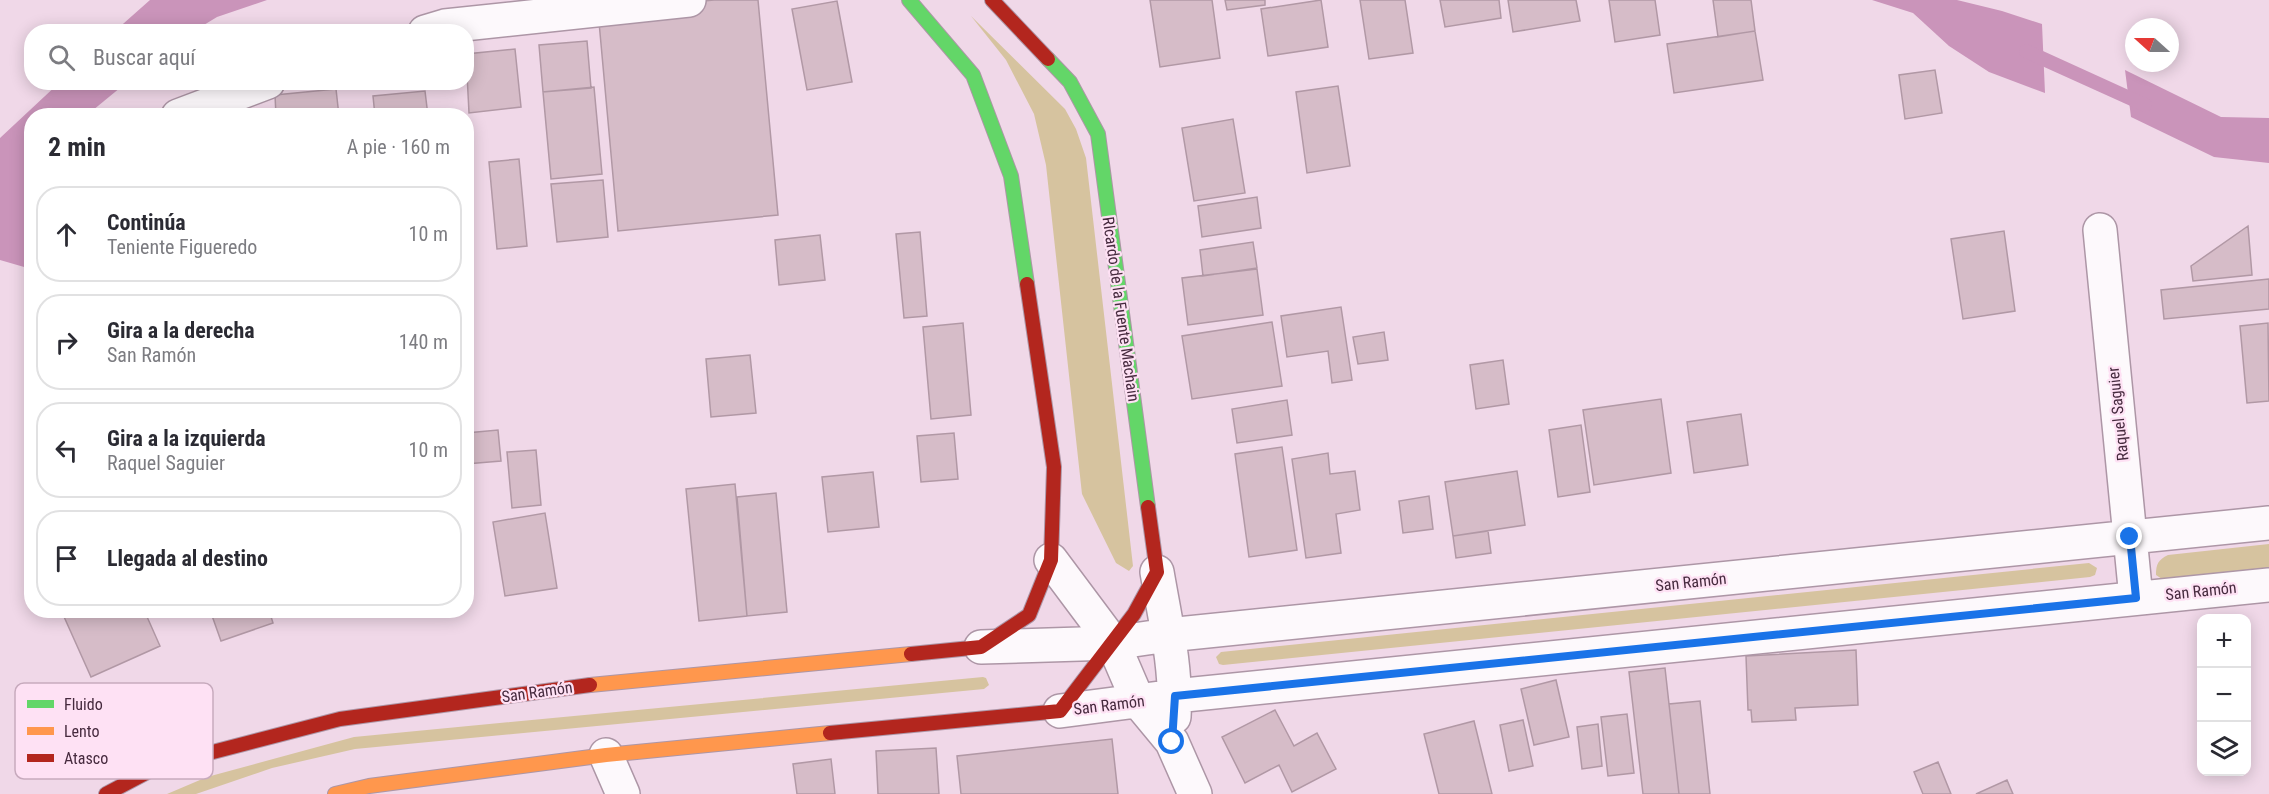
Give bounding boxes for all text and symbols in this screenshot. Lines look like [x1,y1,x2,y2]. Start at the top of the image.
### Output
north arrow [2125,18,2179,72]
search box [24,24,474,90]
icon: search [45,41,78,74]
text: Buscar aquí [93,45,196,70]
text: 2 min [48,132,106,162]
text: A pie · 160 m [347,135,450,159]
text: Continúa [107,210,186,235]
street label: RIcardo de la Fuente Machain [1099,215,1143,403]
icon: ahead [50,218,83,251]
text: 10 m [409,222,448,246]
text: Teniente Figueredo [107,235,257,259]
text: Gira a la derecha [107,318,255,343]
icon: right [50,326,83,359]
text: 140 m [399,330,448,354]
text: San Ramón [107,343,196,367]
street label: Raquel Saguier [2104,366,2132,462]
text: Gira a la izquierda [107,426,266,451]
icon: left [50,434,83,467]
text: 10 m [409,438,448,462]
text: Raquel Saguier [107,451,225,475]
route end [2116,523,2142,549]
icon: arrive [50,542,83,575]
text: Llegada al destino [107,546,268,571]
street label: San Ramón [1655,569,1727,595]
street label: San Ramón [2165,578,2237,604]
map controls [2197,614,2251,776]
button: + [2197,614,2251,668]
button: − [2197,668,2251,722]
street label: San Ramón [500,678,574,706]
legend [15,683,213,779]
street label: San Ramón [1072,691,1146,719]
text: Fluido [64,695,103,714]
text: Lento [64,722,99,741]
button: layers [2197,722,2251,776]
route start [1158,728,1184,754]
text: Atasco [64,749,108,768]

